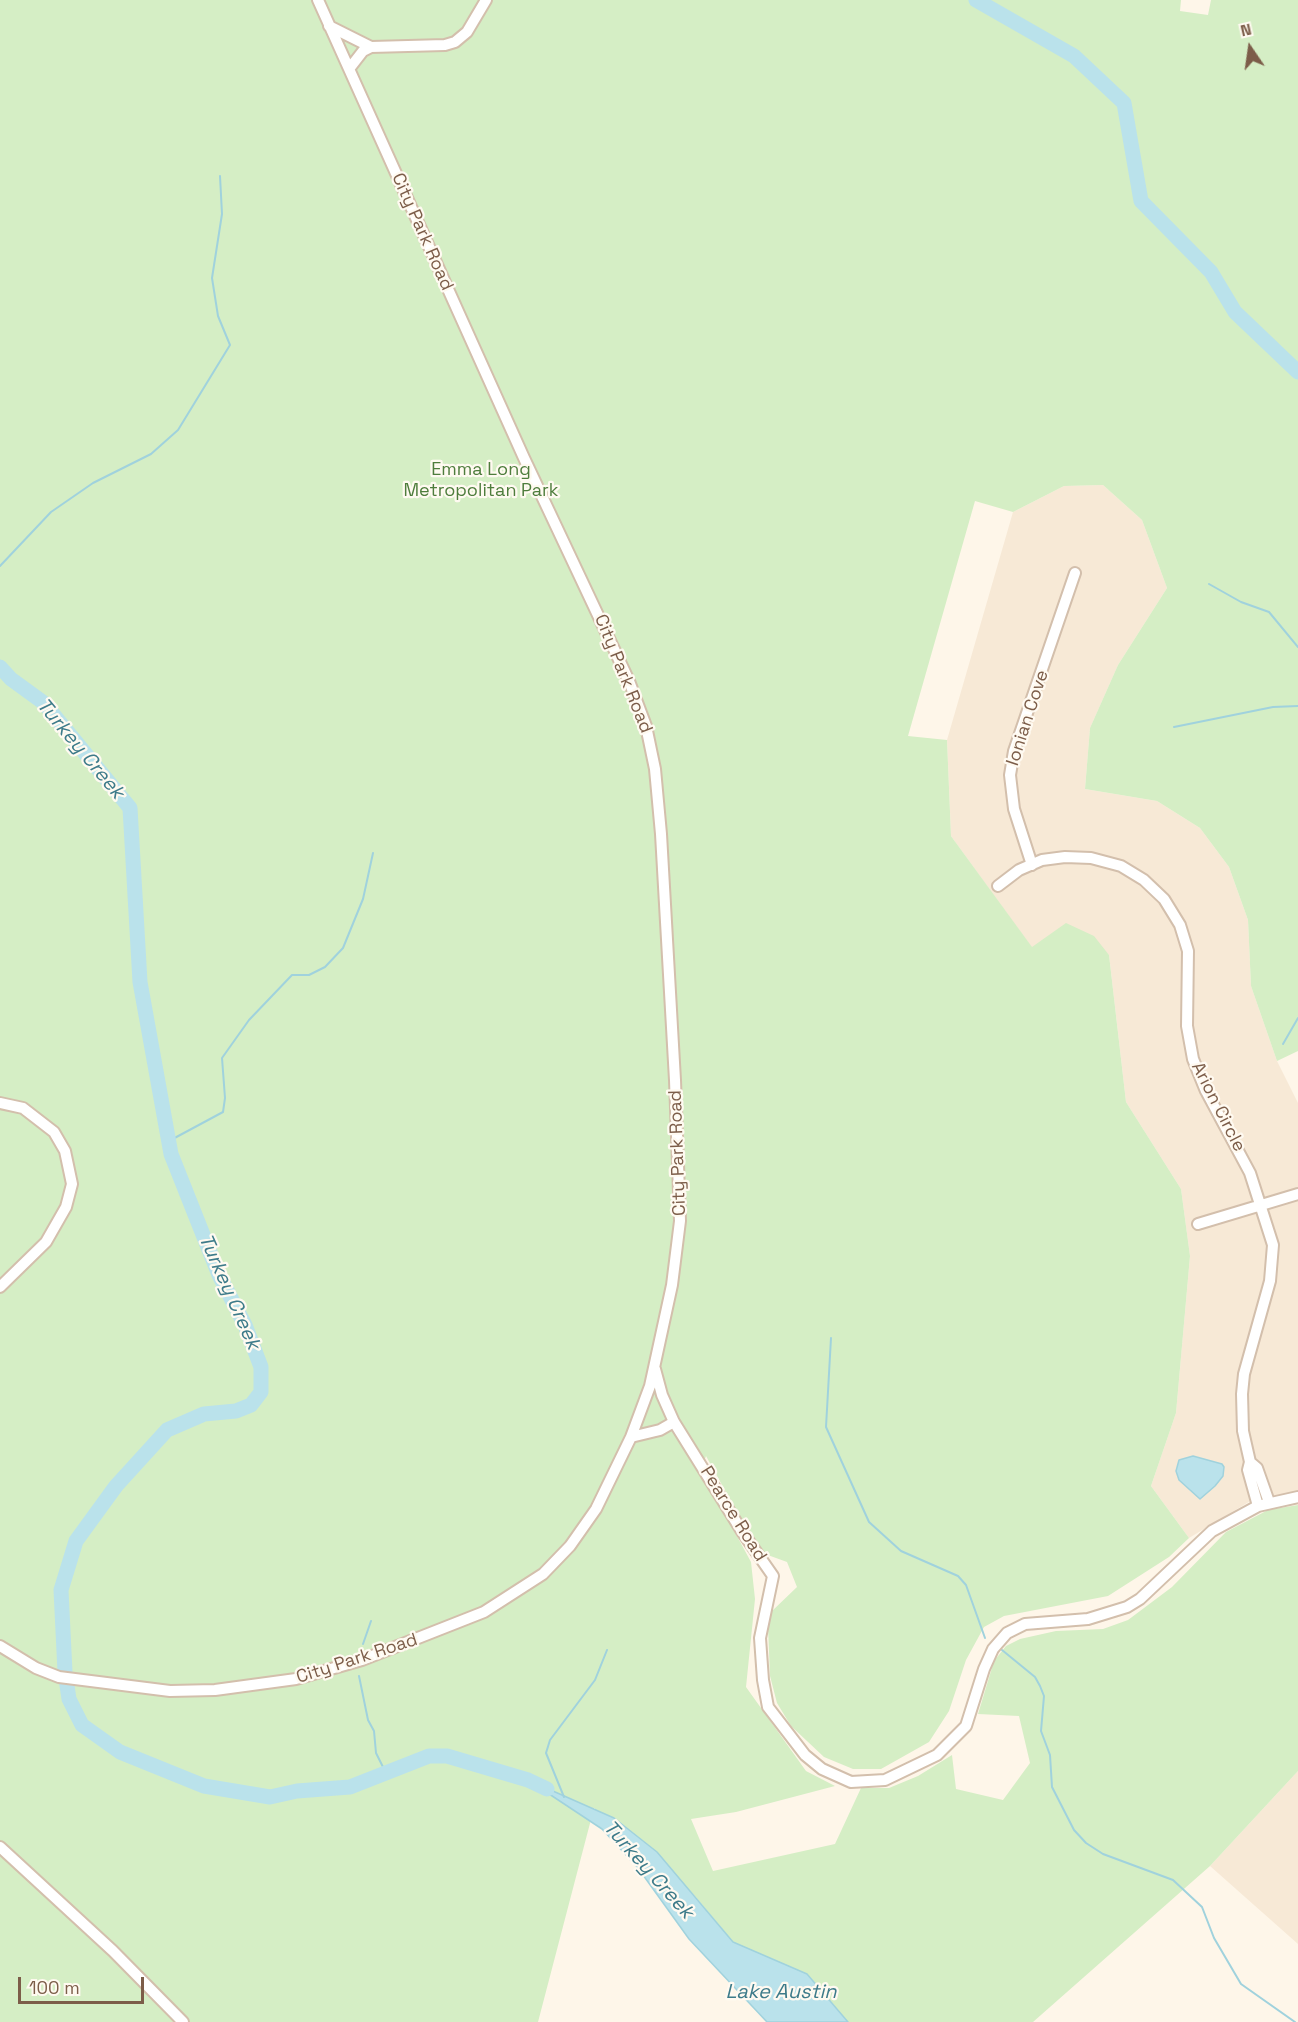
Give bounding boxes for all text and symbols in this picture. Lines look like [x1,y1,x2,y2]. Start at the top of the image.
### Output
north arrow [1220,18,1280,78]
text: N [1238,19,1253,41]
street label: City Park Road [386,170,458,294]
park label: Emma Long Metropolitan Park [404,459,558,502]
street label: City Park Road [589,611,657,737]
street label: Ionian Cove [1002,667,1054,769]
water label: Turkey Creek [31,694,129,804]
street label: Arion Circle [1186,1059,1250,1155]
street label: City Park Road [665,1090,691,1216]
water label: Turkey Creek [193,1231,265,1353]
street label: Pearce Road [695,1462,771,1566]
street label: City Park Road [294,1629,420,1689]
water label: Turkey Creek [598,1816,698,1924]
scale bar [21,1965,147,2003]
text: 100 m [29,1976,80,1999]
water label: Lake Austin [725,1981,837,2005]

